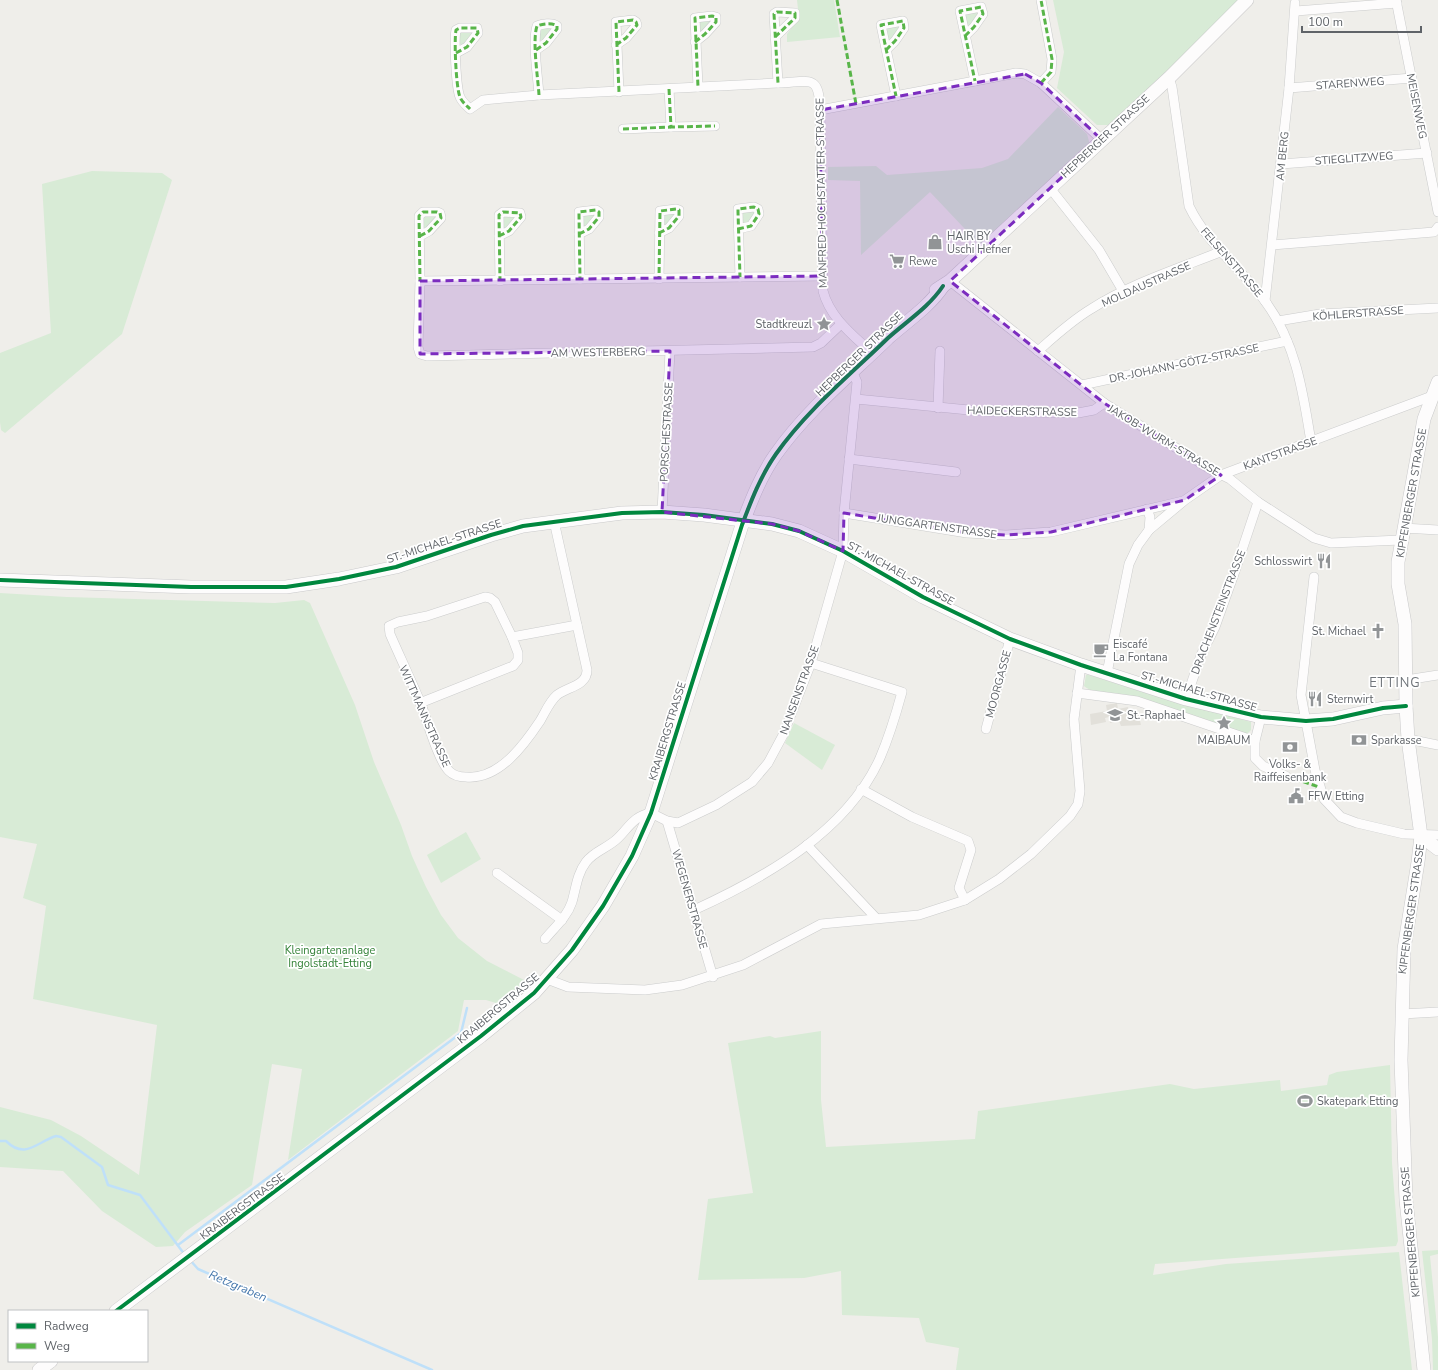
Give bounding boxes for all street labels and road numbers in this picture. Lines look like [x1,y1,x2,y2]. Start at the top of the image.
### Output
street label: MEISENWEG [1403,72,1430,140]
street label: STARENWEG [1315,74,1385,93]
street label: HEPBERGER STRASSE [1058,91,1153,181]
street label: MANFRED-HOCHSTATTER-STRASSE [812,98,831,288]
street label: AM BERG [1272,131,1293,181]
street label: STIEGLITZWEG [1314,148,1394,169]
street label: FELSENSTRASSE [1197,224,1266,300]
street label: MOLDAUSTRASSE [1099,258,1193,311]
street label: KÖHLERSTRASSE [1312,303,1404,324]
street label: HEPBERGER STRASSE [812,309,906,400]
street label: DR.-JOHANN-GÖTZ-STRASSE [1108,340,1260,387]
street label: AM WESTERBERG [550,344,646,361]
street label: PORSCHESTRASSE [656,382,677,482]
street label: JAKOB-WURM-STRASSE [1104,401,1222,480]
street label: HAIDECKERSTRASSE [967,403,1077,420]
street label: KIPFENBERGER STRASSE [1393,427,1430,559]
street label: KANTSTRASSE [1241,433,1319,474]
street label: JUNGGARTENSTRASSE [875,511,998,542]
street label: ST.-MICHAEL-STRASSE [385,516,504,567]
street label: ST.-MICHAEL-STRASSE [845,538,957,609]
street label: DRACHENSTEINSTRASSE [1188,548,1249,677]
street label: NANSENSTRASSE [776,643,823,737]
street label: MOORGASSE [982,649,1015,720]
street label: WITTMANNSTRASSE [395,663,454,770]
street label: ST.-MICHAEL-STRASSE [1139,668,1259,715]
street label: KRAIBERGSTRASSE [645,680,690,782]
street label: KIPFENBERGER STRASSE [1395,843,1428,975]
street label: WEGENERSTRASSE [668,847,711,951]
street label: KRAIBERGSTRASSE [454,970,542,1047]
street label: KIPFENBERGER STRASSE [1397,1166,1424,1298]
street label: KRAIBERGSTRASSE [197,1170,288,1243]

